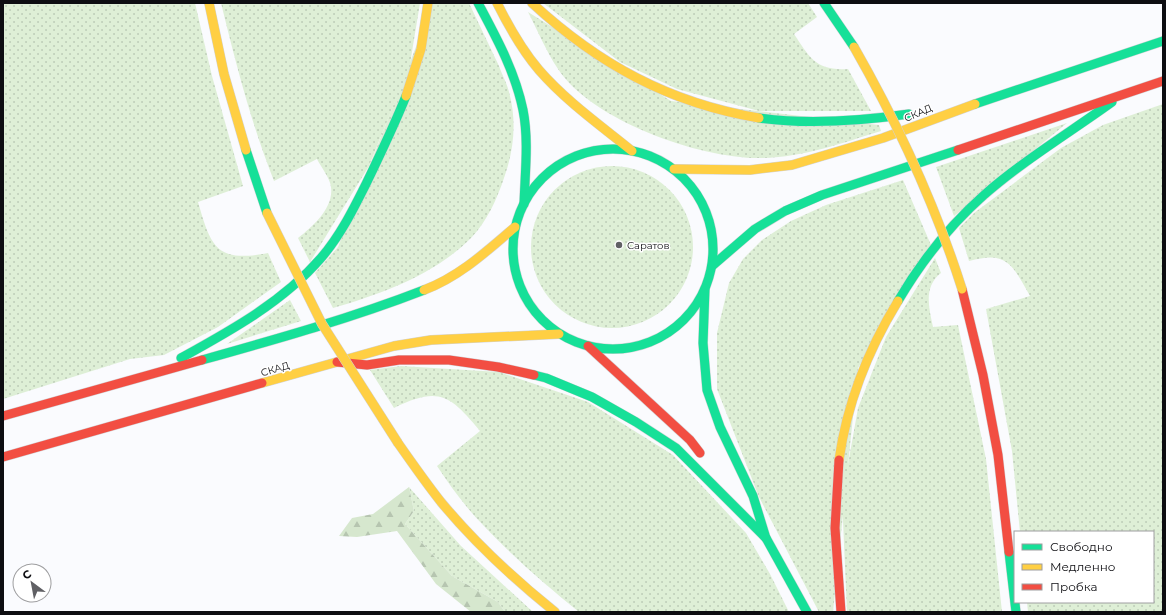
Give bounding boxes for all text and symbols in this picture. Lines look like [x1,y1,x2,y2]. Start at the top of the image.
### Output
street label: СКАД [902,101,934,125]
place label: Саратов [627,239,670,252]
marker: Саратов [614,240,624,250]
street label: СКАД [259,358,291,379]
legend [1014,531,1154,603]
text: Свободно [1050,539,1113,554]
text: Медленно [1050,559,1116,574]
north arrow [12,563,52,603]
text: С [20,566,34,583]
text: Пробка [1050,579,1098,594]

